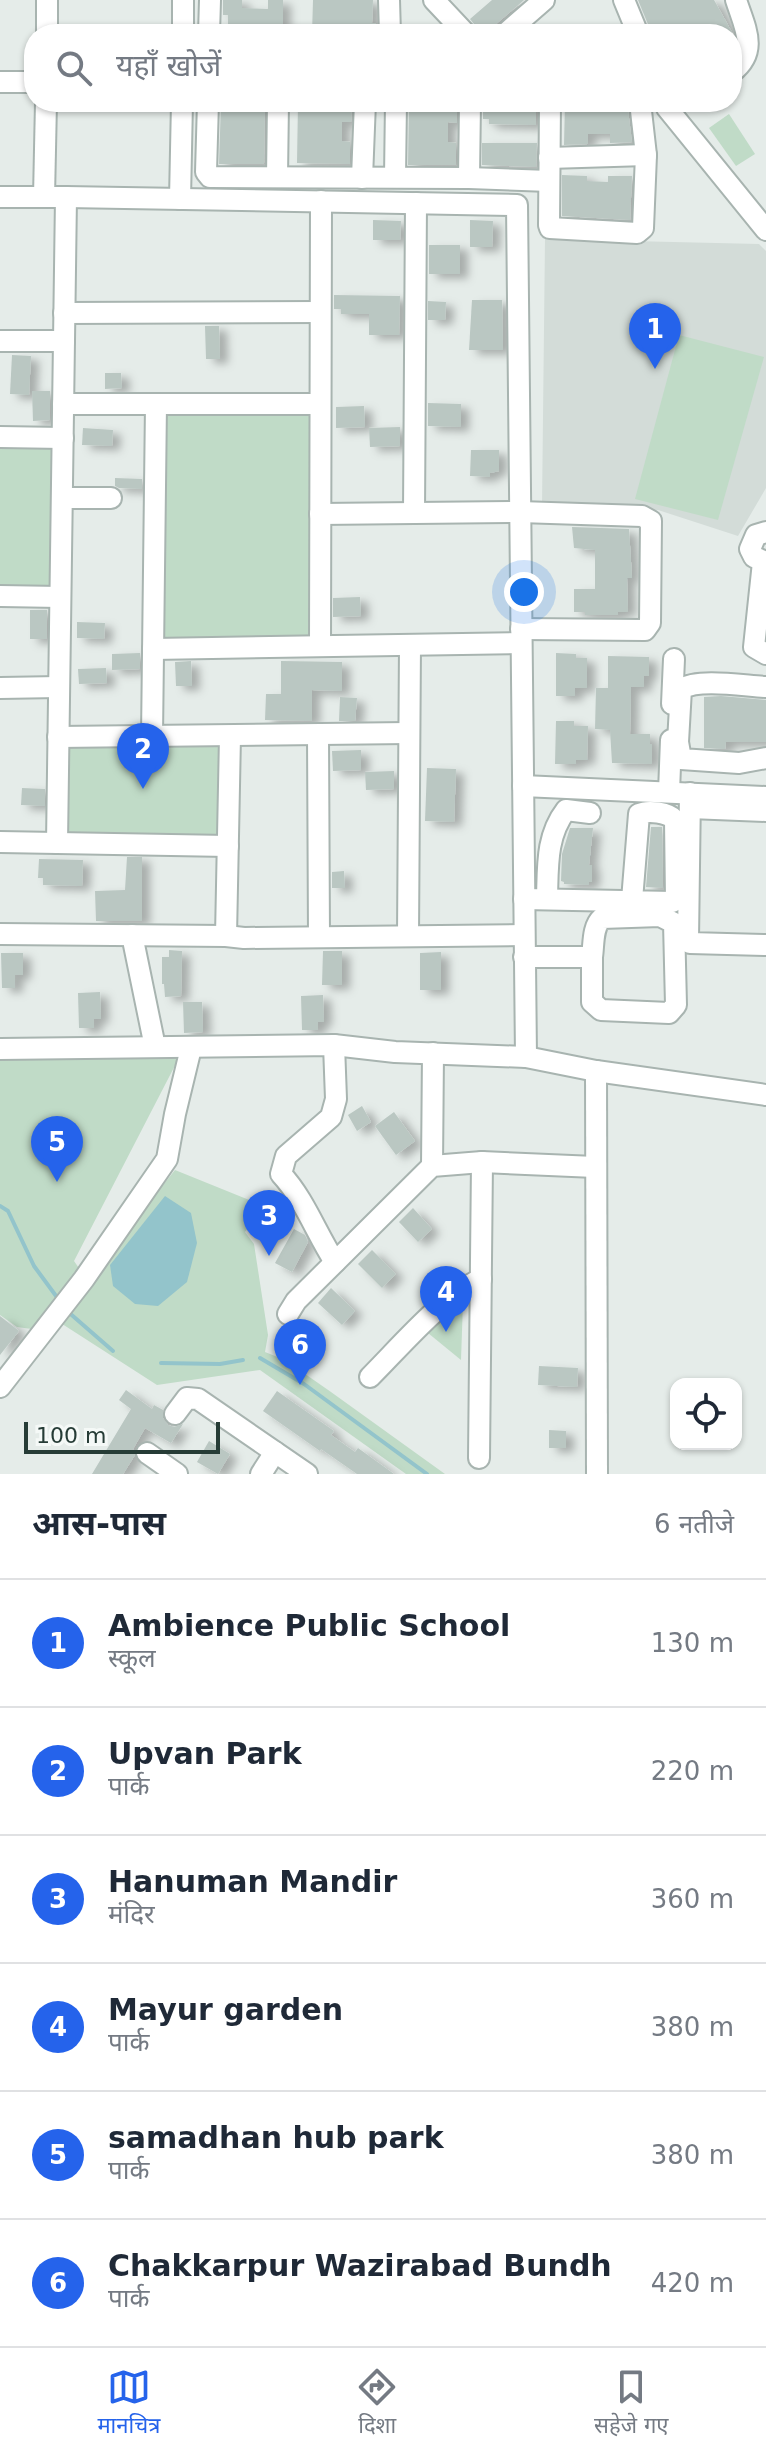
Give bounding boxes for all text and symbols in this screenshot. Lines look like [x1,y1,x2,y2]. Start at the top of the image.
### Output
search box [24,24,742,112]
icon: search [52,46,96,90]
text: यहाँ खोजें [116,48,221,83]
pin: 1 [629,303,681,369]
your location [504,572,544,612]
pin: 2 [117,723,169,789]
pin: 5 [31,1116,83,1182]
pin: 3 [243,1190,295,1256]
pin: 4 [420,1266,472,1332]
pin: 6 [274,1319,326,1385]
map controls [670,1378,742,1450]
button: locate [670,1378,742,1450]
scale bar [24,1418,220,1454]
text: 100 m [36,1423,106,1448]
text: आस-पास [32,1503,166,1543]
text: 6 नतीजे [654,1509,734,1539]
text: Ambience Public School [108,1608,510,1643]
text: 1 [49,1628,67,1658]
text: 130 m [651,1628,734,1658]
text: स्कूल [108,1643,156,1673]
text: Upvan Park [108,1736,302,1771]
text: 2 [49,1756,67,1786]
text: 220 m [651,1756,734,1786]
text: पार्क [108,1771,149,1801]
text: Hanuman Mandir [108,1864,397,1899]
text: 3 [49,1884,67,1914]
text: 360 m [651,1884,734,1914]
text: मंदिर [108,1899,155,1929]
text: Mayur garden [108,1992,343,2027]
text: 4 [49,2012,67,2042]
text: 380 m [651,2012,734,2042]
text: पार्क [108,2027,149,2057]
text: samadhan hub park [108,2120,444,2155]
text: 5 [49,2140,67,2170]
text: 380 m [651,2140,734,2170]
text: पार्क [108,2155,149,2185]
text: Chakkarpur Wazirabad Bundh [108,2248,612,2283]
text: 6 [49,2268,67,2298]
text: 420 m [651,2268,734,2298]
text: पार्क [108,2283,149,2313]
tab: मानचित्र [97,2365,160,2442]
tab: दिशा [355,2365,399,2442]
tab: सहेजे गए [594,2365,669,2442]

